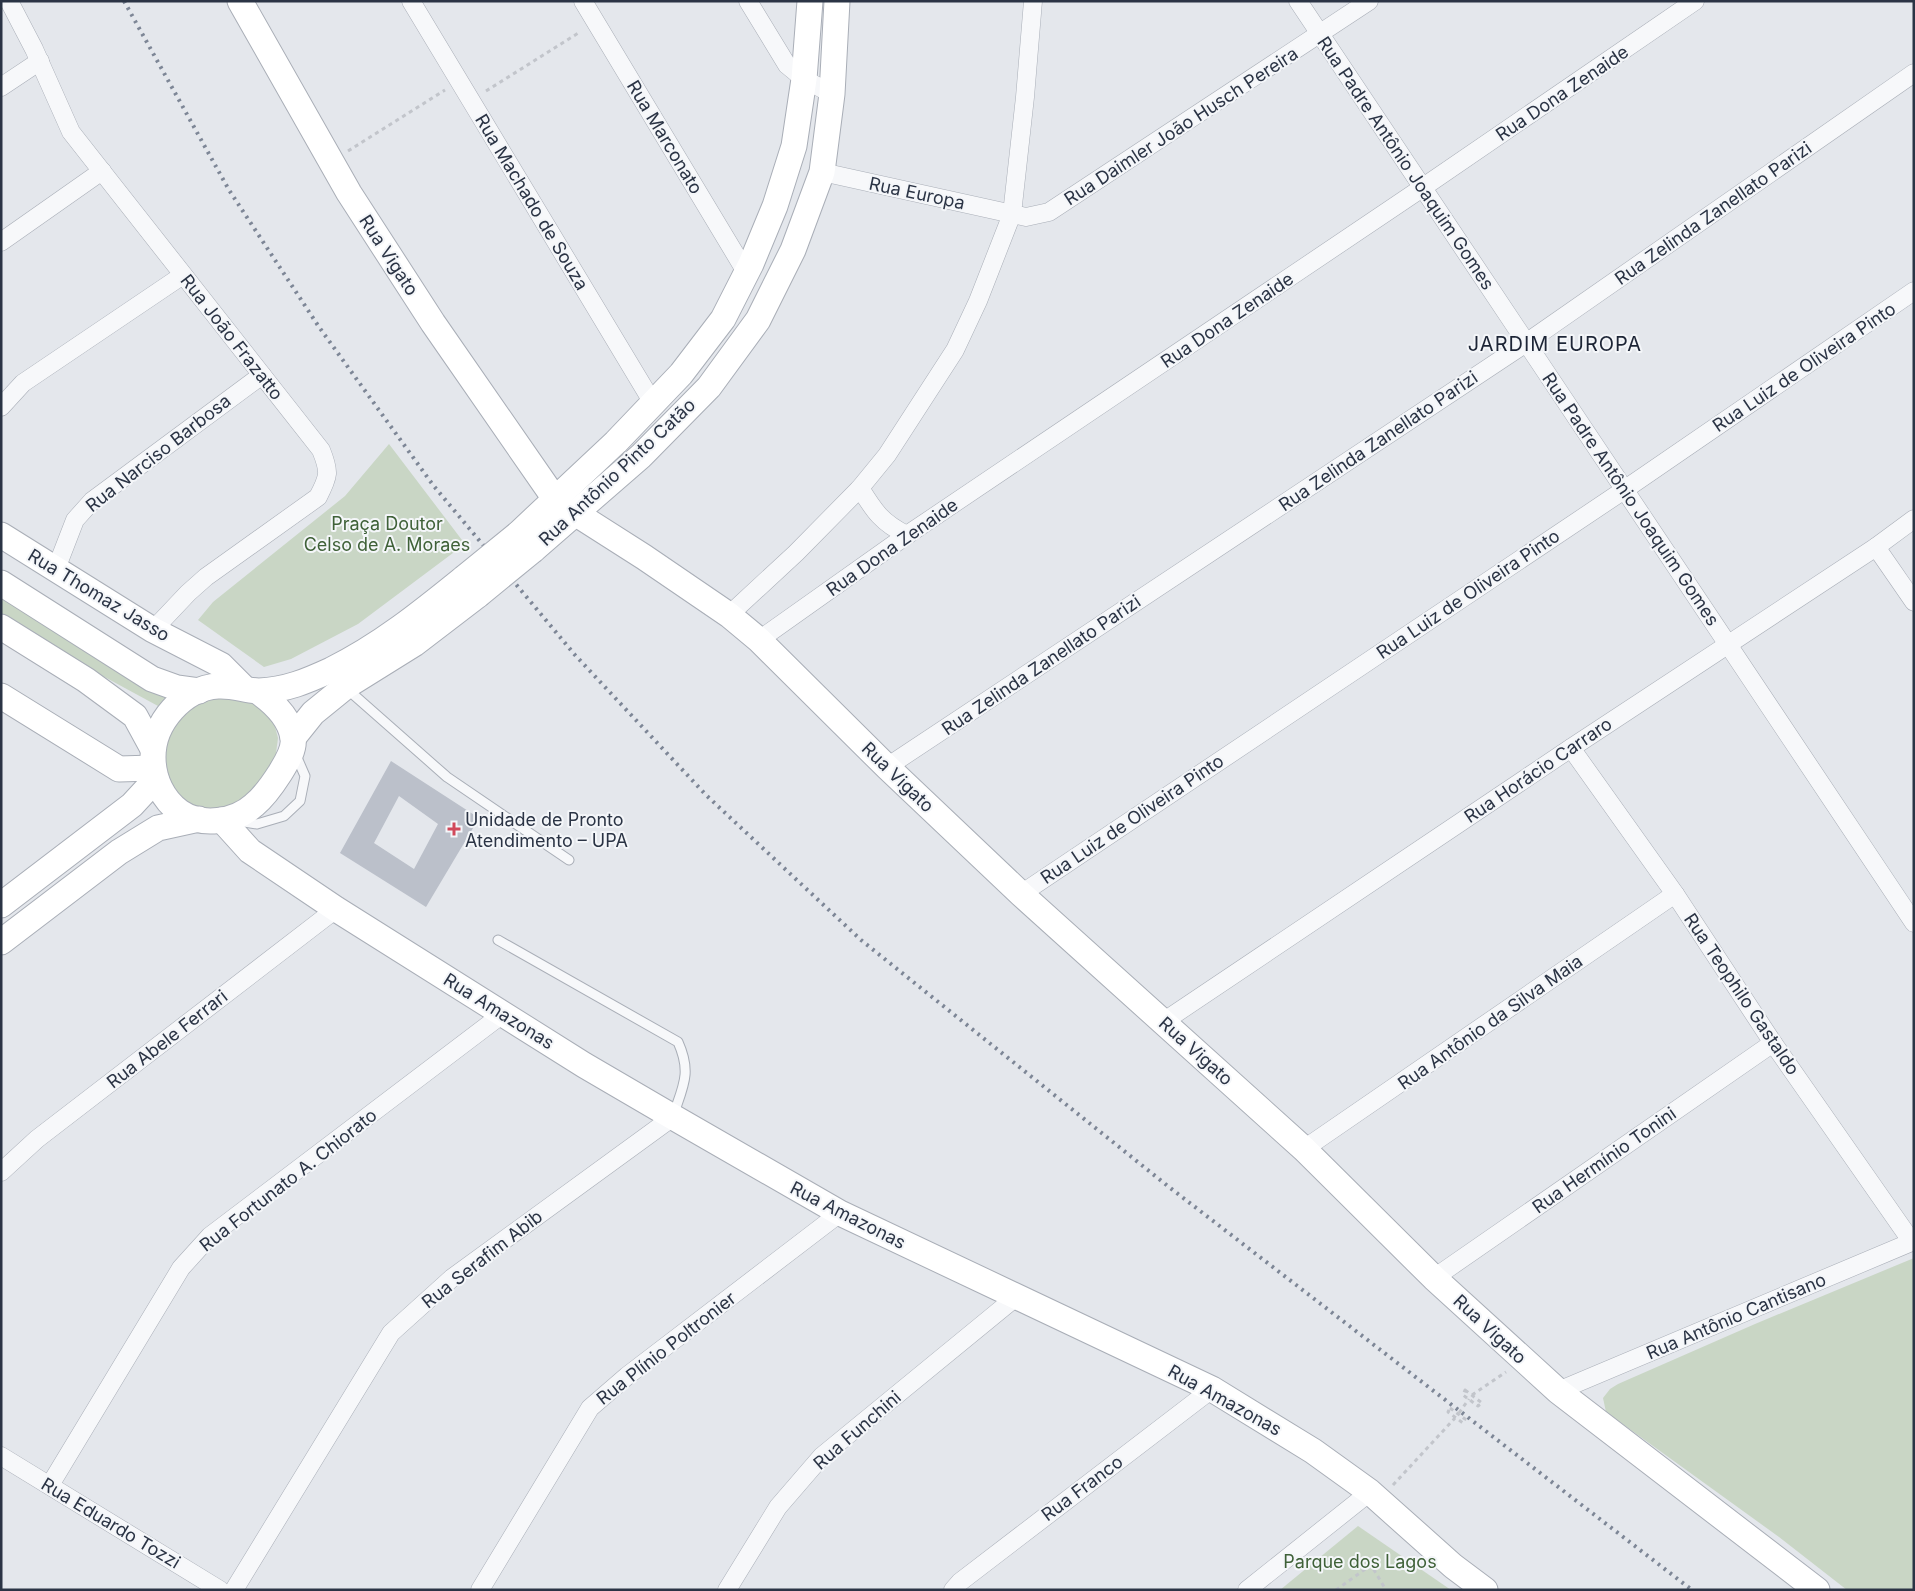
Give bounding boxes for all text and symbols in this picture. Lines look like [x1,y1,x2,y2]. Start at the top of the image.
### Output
street label: Rua Padre Antônio Joaquim Gomes [1313,33,1499,293]
street label: Rua Dona Zenaide [1492,41,1632,145]
street label: Rua Daimler João Husch Pereira [1060,43,1302,209]
street label: Rua Marconato [623,76,707,198]
street label: Rua Machado de Souza [471,110,593,294]
street label: Rua Zelinda Zanellato Parizi [1611,137,1815,289]
street label: Rua Europa [867,173,967,213]
street label: Rua Vigato [355,211,423,299]
street label: Rua Dona Zenaide [1157,268,1297,372]
street label: Rua João Frazatto [176,270,288,404]
street label: Rua Luiz de Oliveira Pinto [1709,298,1899,436]
district label: JARDIM EUROPA [1468,332,1642,356]
street label: Rua Zelinda Zanellato Parizi [1275,367,1481,515]
street label: Rua Padre Antônio Joaquim Gomes [1538,369,1724,629]
street label: Rua Narciso Barbosa [81,390,235,516]
street label: Rua Antônio Pinto Catão [535,394,699,550]
street label: Rua Dona Zenaide [822,494,962,600]
park label: Praça Doutor Celso de A. Moraes [304,513,470,555]
street label: Rua Luiz de Oliveira Pinto [1373,525,1563,663]
street label: Rua Thomaz Jasso [24,544,174,646]
street label: Rua Zelinda Zanellato Parizi [938,591,1144,739]
street label: Rua Horácio Carraro [1460,713,1616,827]
street label: Rua Vigato [858,738,938,816]
street label: Rua Luiz de Oliveira Pinto [1037,750,1227,888]
place label: Unidade de Pronto Atendimento – UPA [465,809,628,851]
marker: Unidade de Pronto Atendimento – UPA [447,822,461,836]
street label: Rua Teophilo Gastaldo [1680,909,1804,1079]
street label: Rua Antônio da Silva Maia [1394,950,1586,1094]
street label: Rua Amazonas [440,969,558,1053]
street label: Rua Abele Ferrari [103,985,231,1093]
street label: Rua Vigato [1155,1012,1237,1090]
street label: Rua Hermínio Tonini [1528,1103,1680,1217]
street label: Rua Fortunato A. Chiorato [195,1104,381,1256]
street label: Rua Amazonas [787,1177,909,1253]
street label: Rua Serafim Abib [418,1205,546,1313]
street label: Rua Antônio Cantisano [1643,1269,1829,1363]
street label: Rua Plínio Poltronier [592,1287,740,1409]
street label: Rua Vigato [1449,1290,1531,1368]
street label: Rua Amazonas [1165,1360,1285,1440]
street label: Rua Funchini [809,1386,905,1474]
street label: Rua Franco [1037,1451,1127,1525]
street label: Rua Eduardo Tozzi [38,1473,184,1573]
park label: Parque dos Lagos [1283,1551,1437,1572]

